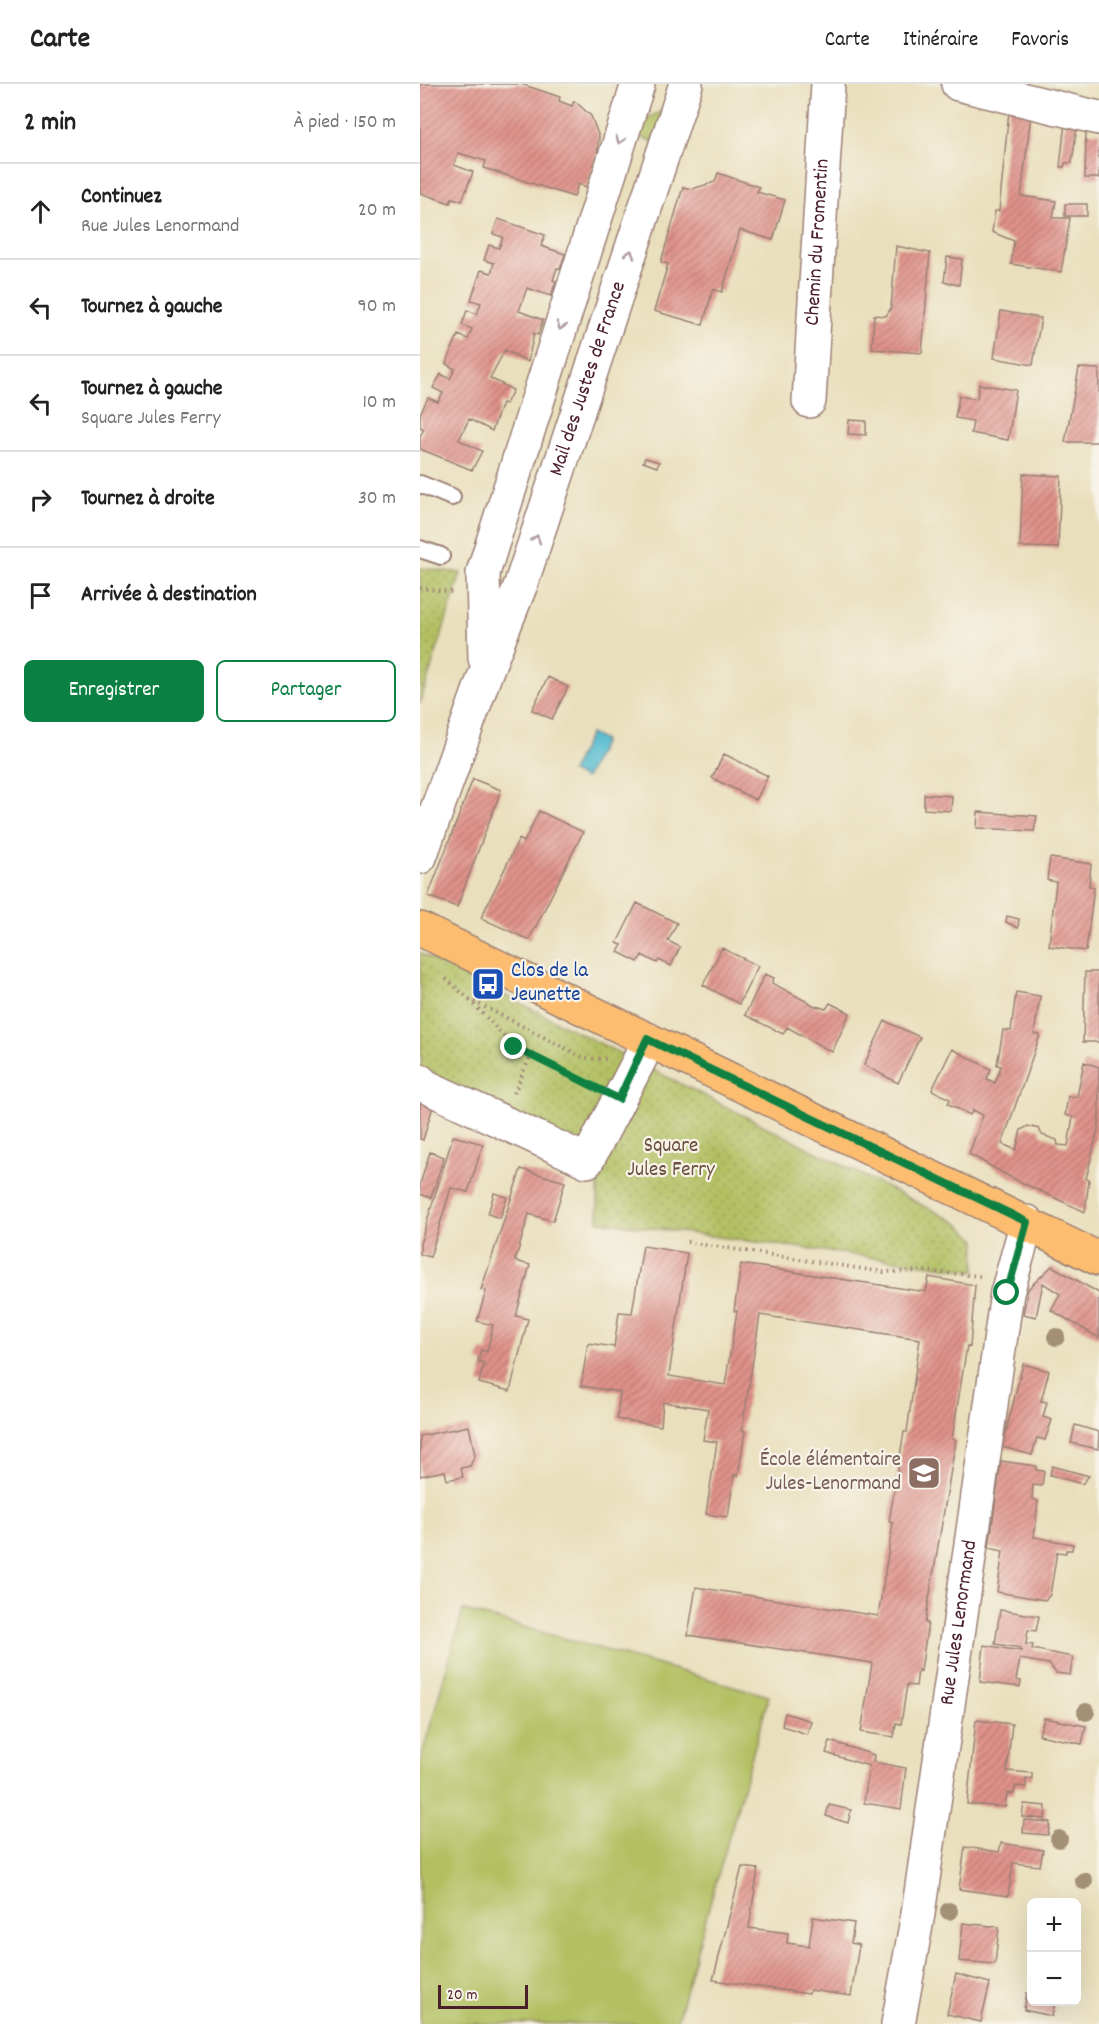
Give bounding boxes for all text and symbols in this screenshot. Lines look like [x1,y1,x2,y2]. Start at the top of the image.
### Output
text: Carte [30,21,90,61]
text: Carte [825,26,870,56]
text: Itinéraire [903,26,978,56]
text: Favoris [1011,26,1069,56]
text: 2 min [24,105,76,142]
text: À pied · 150 m [293,109,396,137]
one-way arrow [615,134,628,145]
street label: Chemin du Fromentin [799,158,838,327]
text: Continuez [81,182,162,213]
icon: ahead [24,195,57,228]
text: 20 m [358,197,396,225]
text: Rue Jules Lenormand [81,213,239,241]
one-way arrow [622,249,635,260]
street label: Mail des Justes de France [543,278,635,480]
icon: left [24,291,57,324]
text: Tournez à gauche [81,292,223,323]
text: 90 m [358,293,396,321]
one-way arrow [556,320,569,331]
text: Tournez à gauche [81,374,223,405]
icon: left [24,387,57,420]
text: 10 m [362,389,396,417]
text: Square Jules Ferry [81,405,221,433]
icon: right [24,483,57,516]
text: Tournez à droite [81,484,215,515]
text: 30 m [358,485,396,513]
one-way arrow [528,534,541,545]
icon: arrive [24,579,57,612]
text: Arrivée à destination [81,580,257,611]
button: Enregistrer [24,660,204,722]
button: Partager [216,660,396,722]
place label: Clos de la Jeunette [511,957,589,1011]
bus stop icon: Clos de la Jeunette [470,966,506,1002]
route end [500,1033,526,1059]
park label: Square Jules Ferry [627,1132,715,1186]
route start [993,1279,1019,1305]
place label: École élémentaire Jules-Lenormand [760,1446,901,1500]
school or university icon: École élémentaire Jules-Lenormand [906,1455,942,1491]
street label: Rue Jules Lenormand [933,1538,986,1707]
map controls [1027,1898,1081,2006]
button: + [1027,1898,1081,1952]
button: − [1027,1952,1081,2006]
scale bar [438,1982,528,2010]
text: 20 m [447,1984,477,2007]

